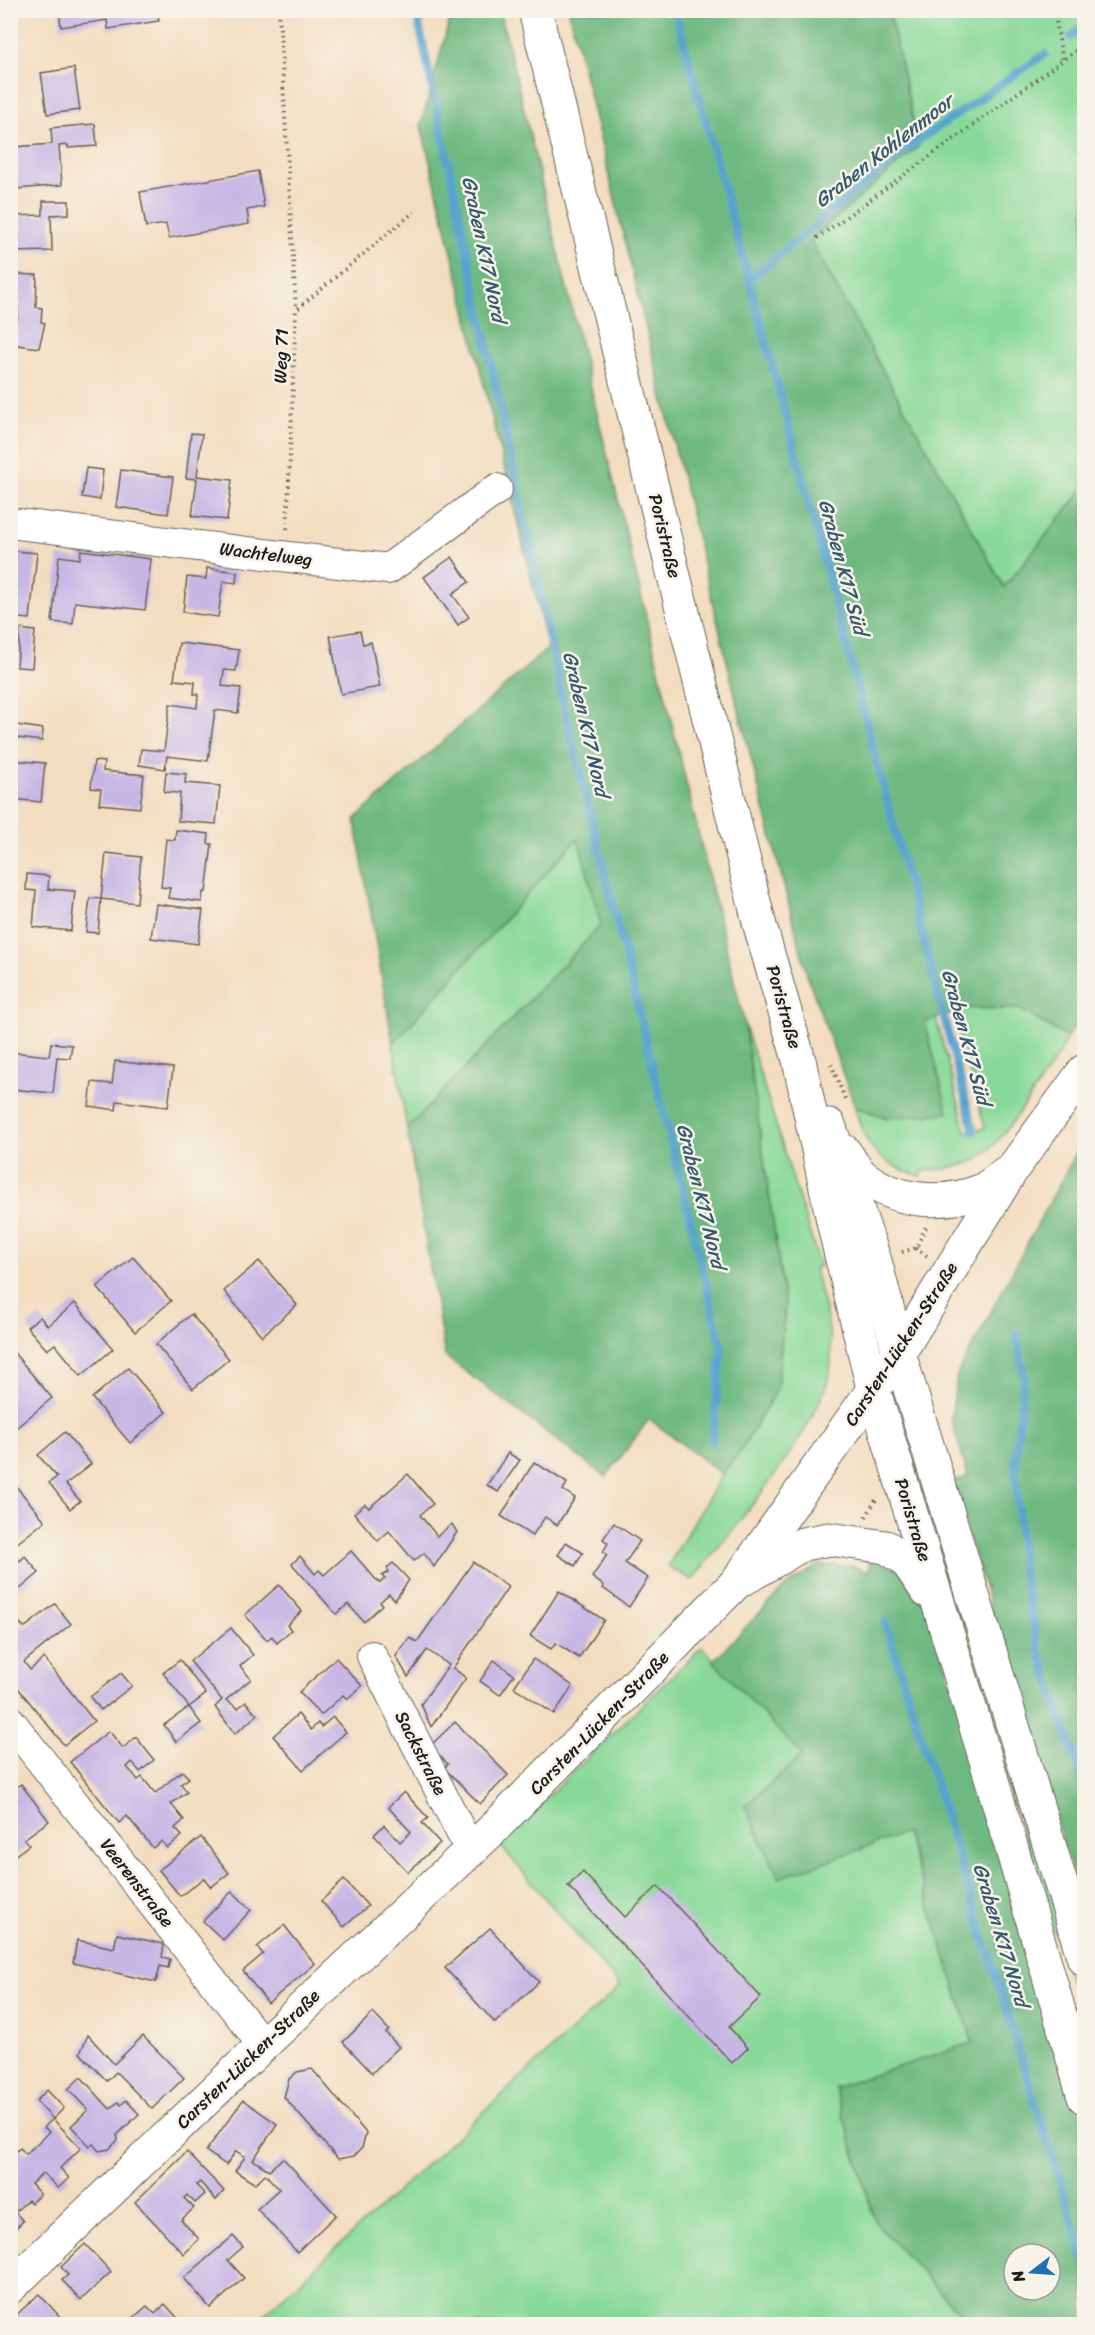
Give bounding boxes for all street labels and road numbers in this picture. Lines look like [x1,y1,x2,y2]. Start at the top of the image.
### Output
street label: Weg 71 [264,328,298,384]
street label: Poristraße [639,490,691,582]
street label: Wachtelweg [218,532,314,576]
street label: Poristraße [757,961,811,1053]
street label: Carsten-Lücken-Straße [836,1255,967,1433]
street label: Poristraße [885,1474,941,1566]
street label: Carsten-Lücken-Straße [521,1643,677,1803]
street label: Sackstraße [386,1705,456,1801]
street label: Veerenstraße [91,1831,183,1935]
street label: Carsten-Lücken-Straße [168,1981,328,2137]

